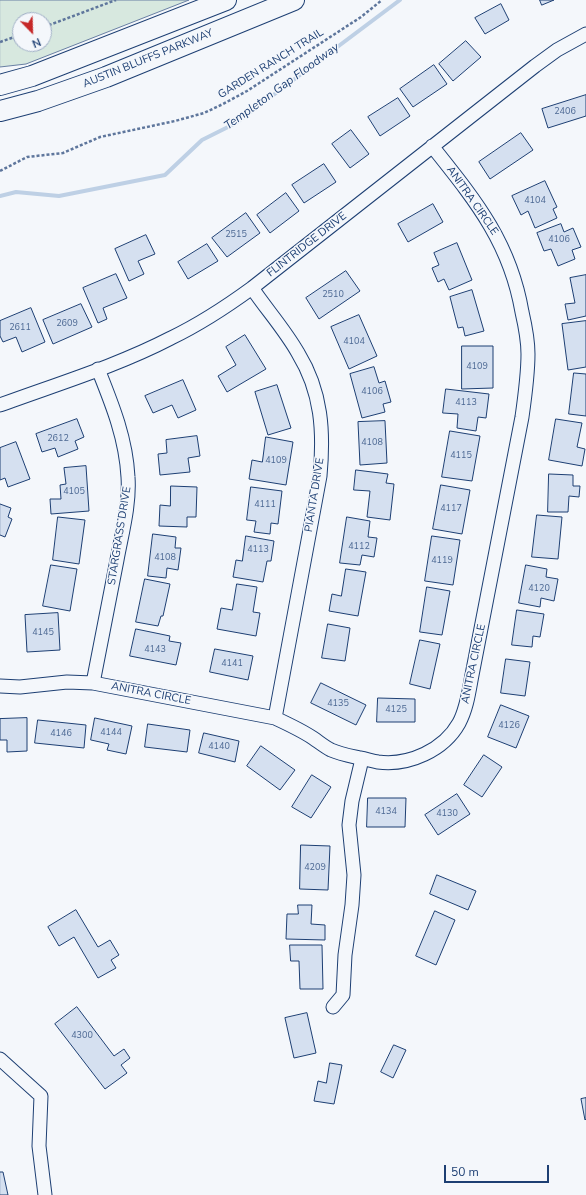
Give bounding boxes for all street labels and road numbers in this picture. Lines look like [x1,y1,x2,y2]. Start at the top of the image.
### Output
street label: GARDEN RANCH TRAIL [216,26,326,102]
street label: AUSTIN BLUFFS PARKWAY [81,27,215,91]
street label: ANITRA CIRCLE [443,164,501,238]
street label: FLINTRIDGE DRIVE [265,210,349,280]
street label: PIANTA DRIVE [303,457,327,533]
street label: STARGRASS DRIVE [106,486,134,586]
street label: ANITRA CIRCLE [459,623,489,705]
street label: ANITRA CIRCLE [110,680,192,708]

